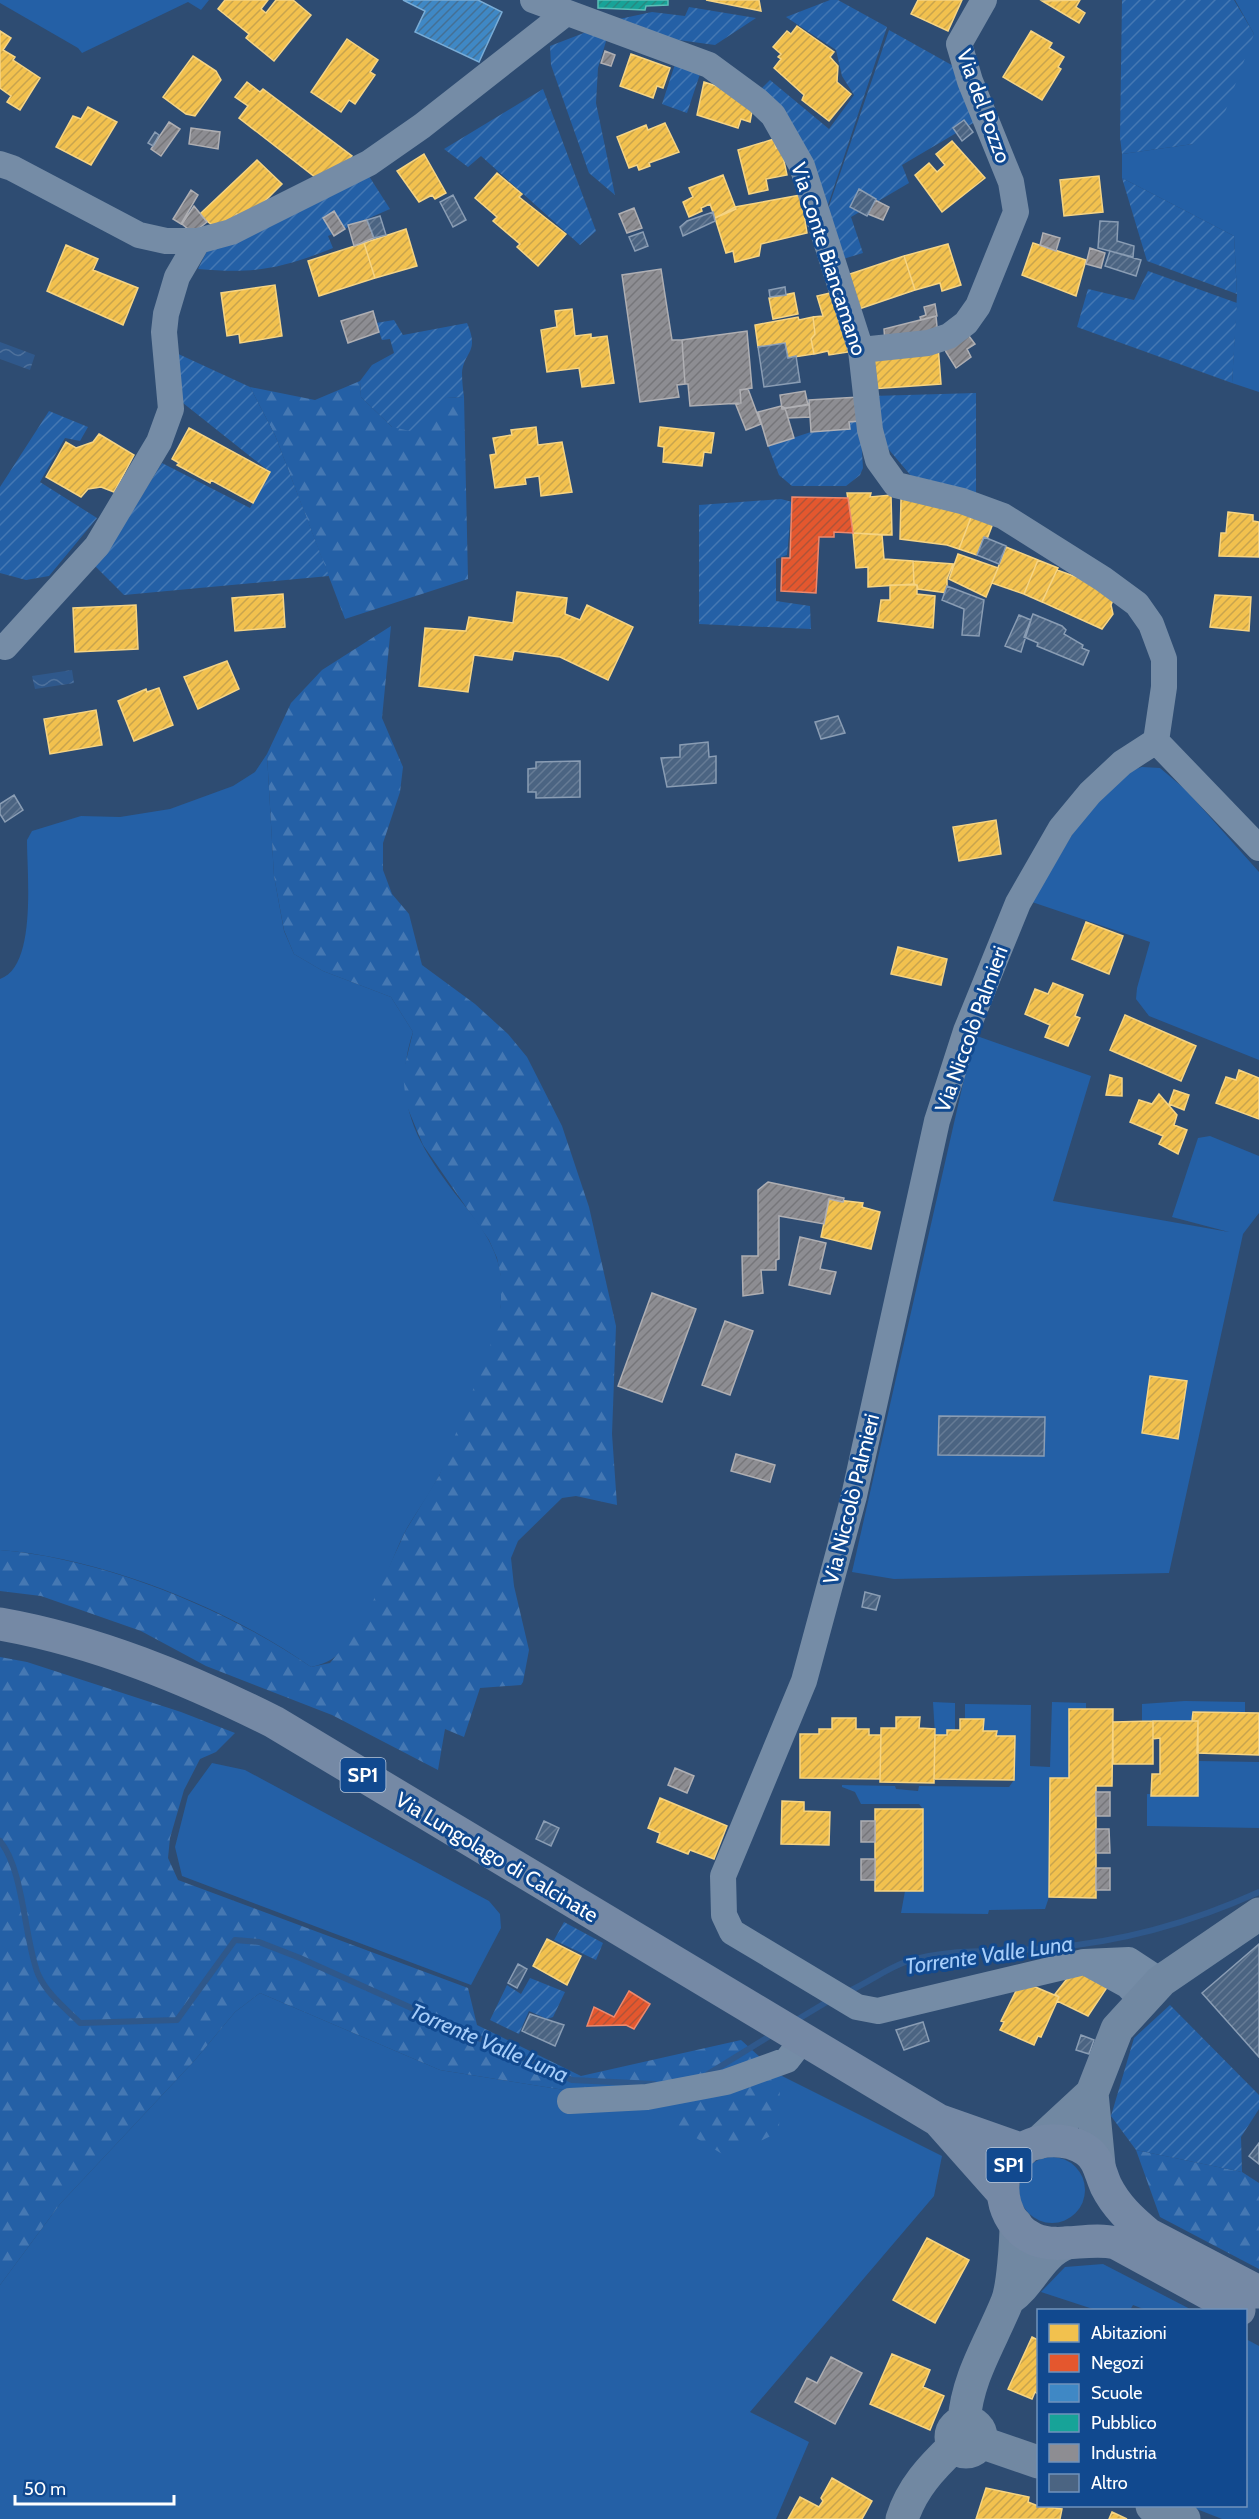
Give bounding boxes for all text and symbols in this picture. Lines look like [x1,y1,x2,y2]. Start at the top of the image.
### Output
street label: Via del Pozzo [952,46,1016,166]
street label: Via Conte Biancamano [786,159,872,359]
street label: Via Niccolò Palmieri [929,943,1013,1115]
street label: Via Niccolò Palmieri [818,1411,884,1587]
road number: SP1 [340,1758,386,1792]
street label: Via Lungolago di Calcinate [391,1787,603,1928]
water label: Torrente Valle Luna [903,1930,1075,1980]
water label: Torrente Valle Luna [406,1997,572,2089]
road number: SP1 [986,2148,1032,2182]
legend [1037,2309,1247,2507]
text: Abitazioni [1091,2322,1167,2344]
text: Negozi [1091,2352,1144,2374]
text: Scuole [1091,2382,1142,2404]
text: Pubblico [1091,2412,1157,2434]
text: Industria [1091,2442,1157,2464]
scale bar [15,2468,174,2506]
text: Altro [1091,2472,1128,2494]
text: 50 m [24,2478,66,2500]

